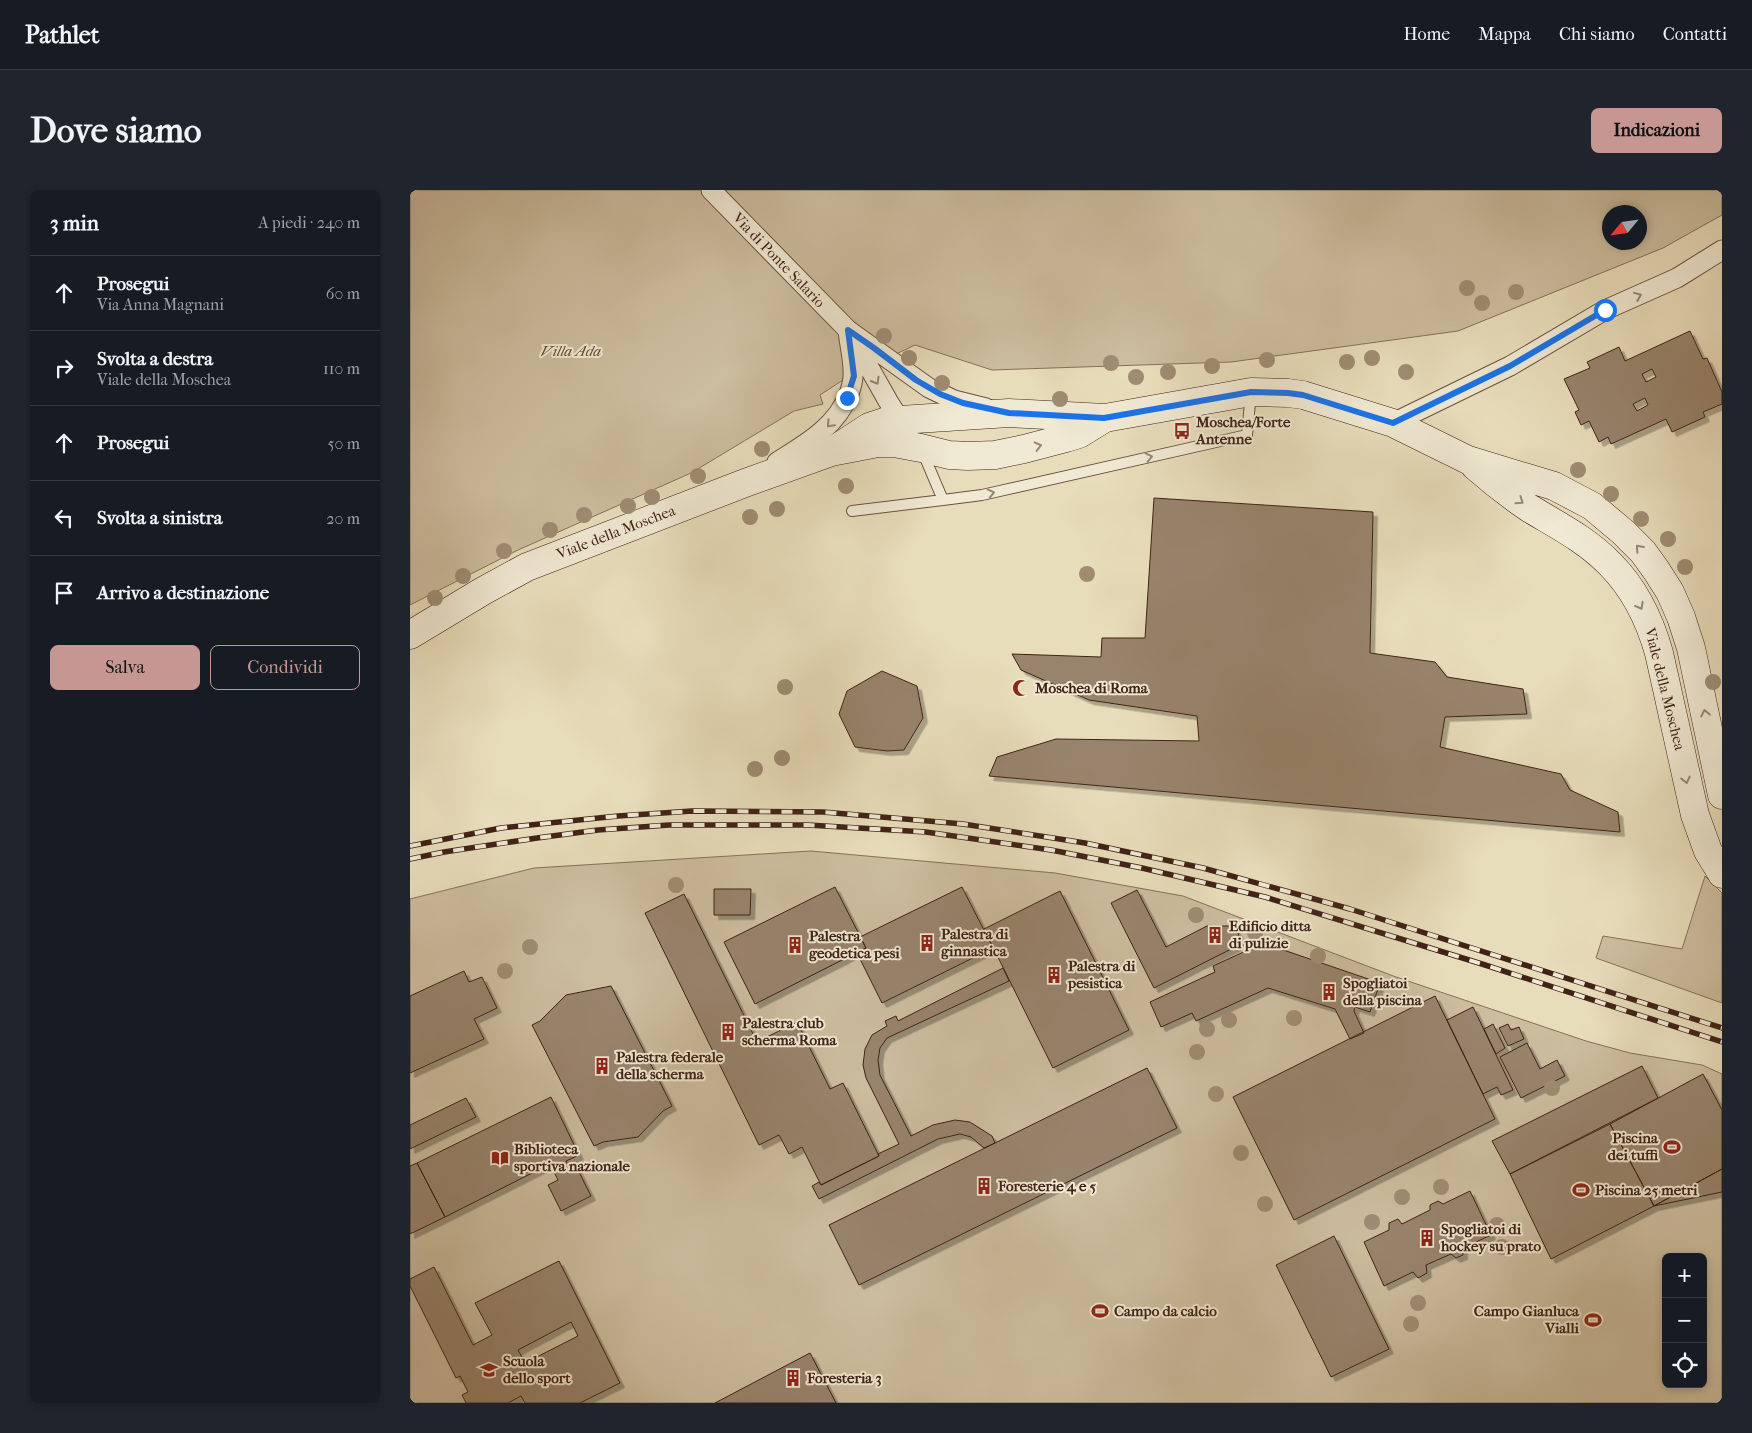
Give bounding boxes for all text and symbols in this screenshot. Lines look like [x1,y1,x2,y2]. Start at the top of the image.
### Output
text: Pathlet [25,21,99,49]
text: Home [1403,24,1450,45]
text: Mappa [1478,24,1531,45]
text: Chi siamo [1559,24,1635,45]
text: Contatti [1663,24,1727,45]
button: Indicazioni [1591,108,1722,153]
text: Dove siamo [30,110,202,151]
north arrow [1602,205,1647,250]
street label: Via di Ponte Salario [728,208,829,311]
text: 3 min [50,211,99,235]
text: A piedi · 240 m [258,213,360,232]
text: Prosegui [97,273,169,295]
icon: ahead [50,279,78,307]
text: 60 m [326,284,360,303]
one-way arrow [1633,292,1642,302]
text: Via Anna Magnani [97,295,224,314]
route start [1594,299,1617,322]
park label: Villa Ada [541,342,601,360]
text: Svolta a destra [97,348,213,370]
icon: right [50,354,78,382]
text: 110 m [323,359,360,378]
text: Viale della Moschea [97,370,231,389]
one-way arrow [870,375,880,384]
route end [836,387,859,410]
place label: Moschea/Forte Antenne [1195,413,1291,448]
one-way arrow [827,418,836,427]
bus stop icon: Moschea/Forte Antenne [1172,421,1192,441]
icon: ahead [50,429,78,457]
text: Prosegui [97,432,169,454]
text: 50 m [328,434,360,453]
one-way arrow [1033,441,1042,452]
one-way arrow [1145,452,1154,463]
one-way arrow [986,488,995,499]
one-way arrow [1514,495,1524,504]
street label: Viale della Moschea [553,501,679,563]
icon: left [50,504,78,532]
text: Svolta a sinistra [97,507,223,529]
text: 20 m [326,509,360,528]
one-way arrow [1636,545,1645,554]
icon: arrive [50,579,78,607]
text: Arrivo a destinazione [97,582,269,604]
one-way arrow [1634,601,1644,610]
street label: Viale della Moschea [1641,625,1689,753]
button: Salva [50,645,200,690]
button: Condividi [210,645,360,690]
mosque icon: Moschea di Roma [1011,678,1031,698]
place label: Moschea di Roma [1034,679,1149,697]
one-way arrow [1700,709,1710,717]
one-way arrow [1680,775,1691,784]
place label: Edificio ditta di pulizie [1229,917,1312,952]
place label: Palestra di ginnastica [941,925,1009,960]
building icon: Edificio ditta di pulizie [1205,925,1225,945]
place label: Palestra geodetica pesi [809,927,900,962]
building icon: Palestra di ginnastica [917,933,937,953]
building icon: Palestra geodetica pesi [785,935,805,955]
place label: Palestra di pesistica [1067,957,1136,992]
building icon: Palestra di pesistica [1044,965,1064,985]
place label: Spogliatoi della piscina [1343,974,1423,1009]
building icon: Spogliatoi della piscina [1319,982,1339,1002]
place label: Palestra club scherma Roma [742,1014,838,1049]
building icon: Palestra club scherma Roma [718,1022,738,1042]
place label: Palestra federale della scherma [616,1048,724,1083]
building icon: Palestra federale della scherma [592,1056,612,1076]
place label: Piscina dei tuffi [1608,1129,1659,1164]
sports icon: Piscina dei tuffi [1662,1137,1682,1157]
place label: Biblioteca sportiva nazionale [514,1140,630,1175]
library icon: Biblioteca sportiva nazionale [490,1148,510,1168]
building icon: Foresterie 4 e 5 [974,1176,994,1196]
place label: Foresterie 4 e 5 [997,1177,1097,1195]
sports icon: Piscina 25 metri [1571,1180,1591,1200]
place label: Piscina 25 metri [1595,1181,1698,1199]
place label: Spogliatoi di hockey su prato [1440,1220,1541,1255]
building icon: Spogliatoi di hockey su prato [1417,1228,1437,1248]
map controls [1662,1253,1707,1388]
button: + [1662,1253,1707,1298]
button: − [1662,1298,1707,1343]
sports icon: Campo da calcio [1090,1301,1110,1321]
place label: Campo da calcio [1114,1302,1217,1320]
place label: Campo Gianluca Vialli [1474,1302,1580,1337]
sports icon: Campo Gianluca Vialli [1583,1310,1603,1330]
button: locate [1662,1343,1707,1388]
place label: Scuola dello sport [503,1352,571,1387]
school or university icon: Scuola dello sport [479,1360,499,1380]
building icon: Foresteria 3 [783,1368,803,1388]
place label: Foresteria 3 [806,1369,882,1387]

